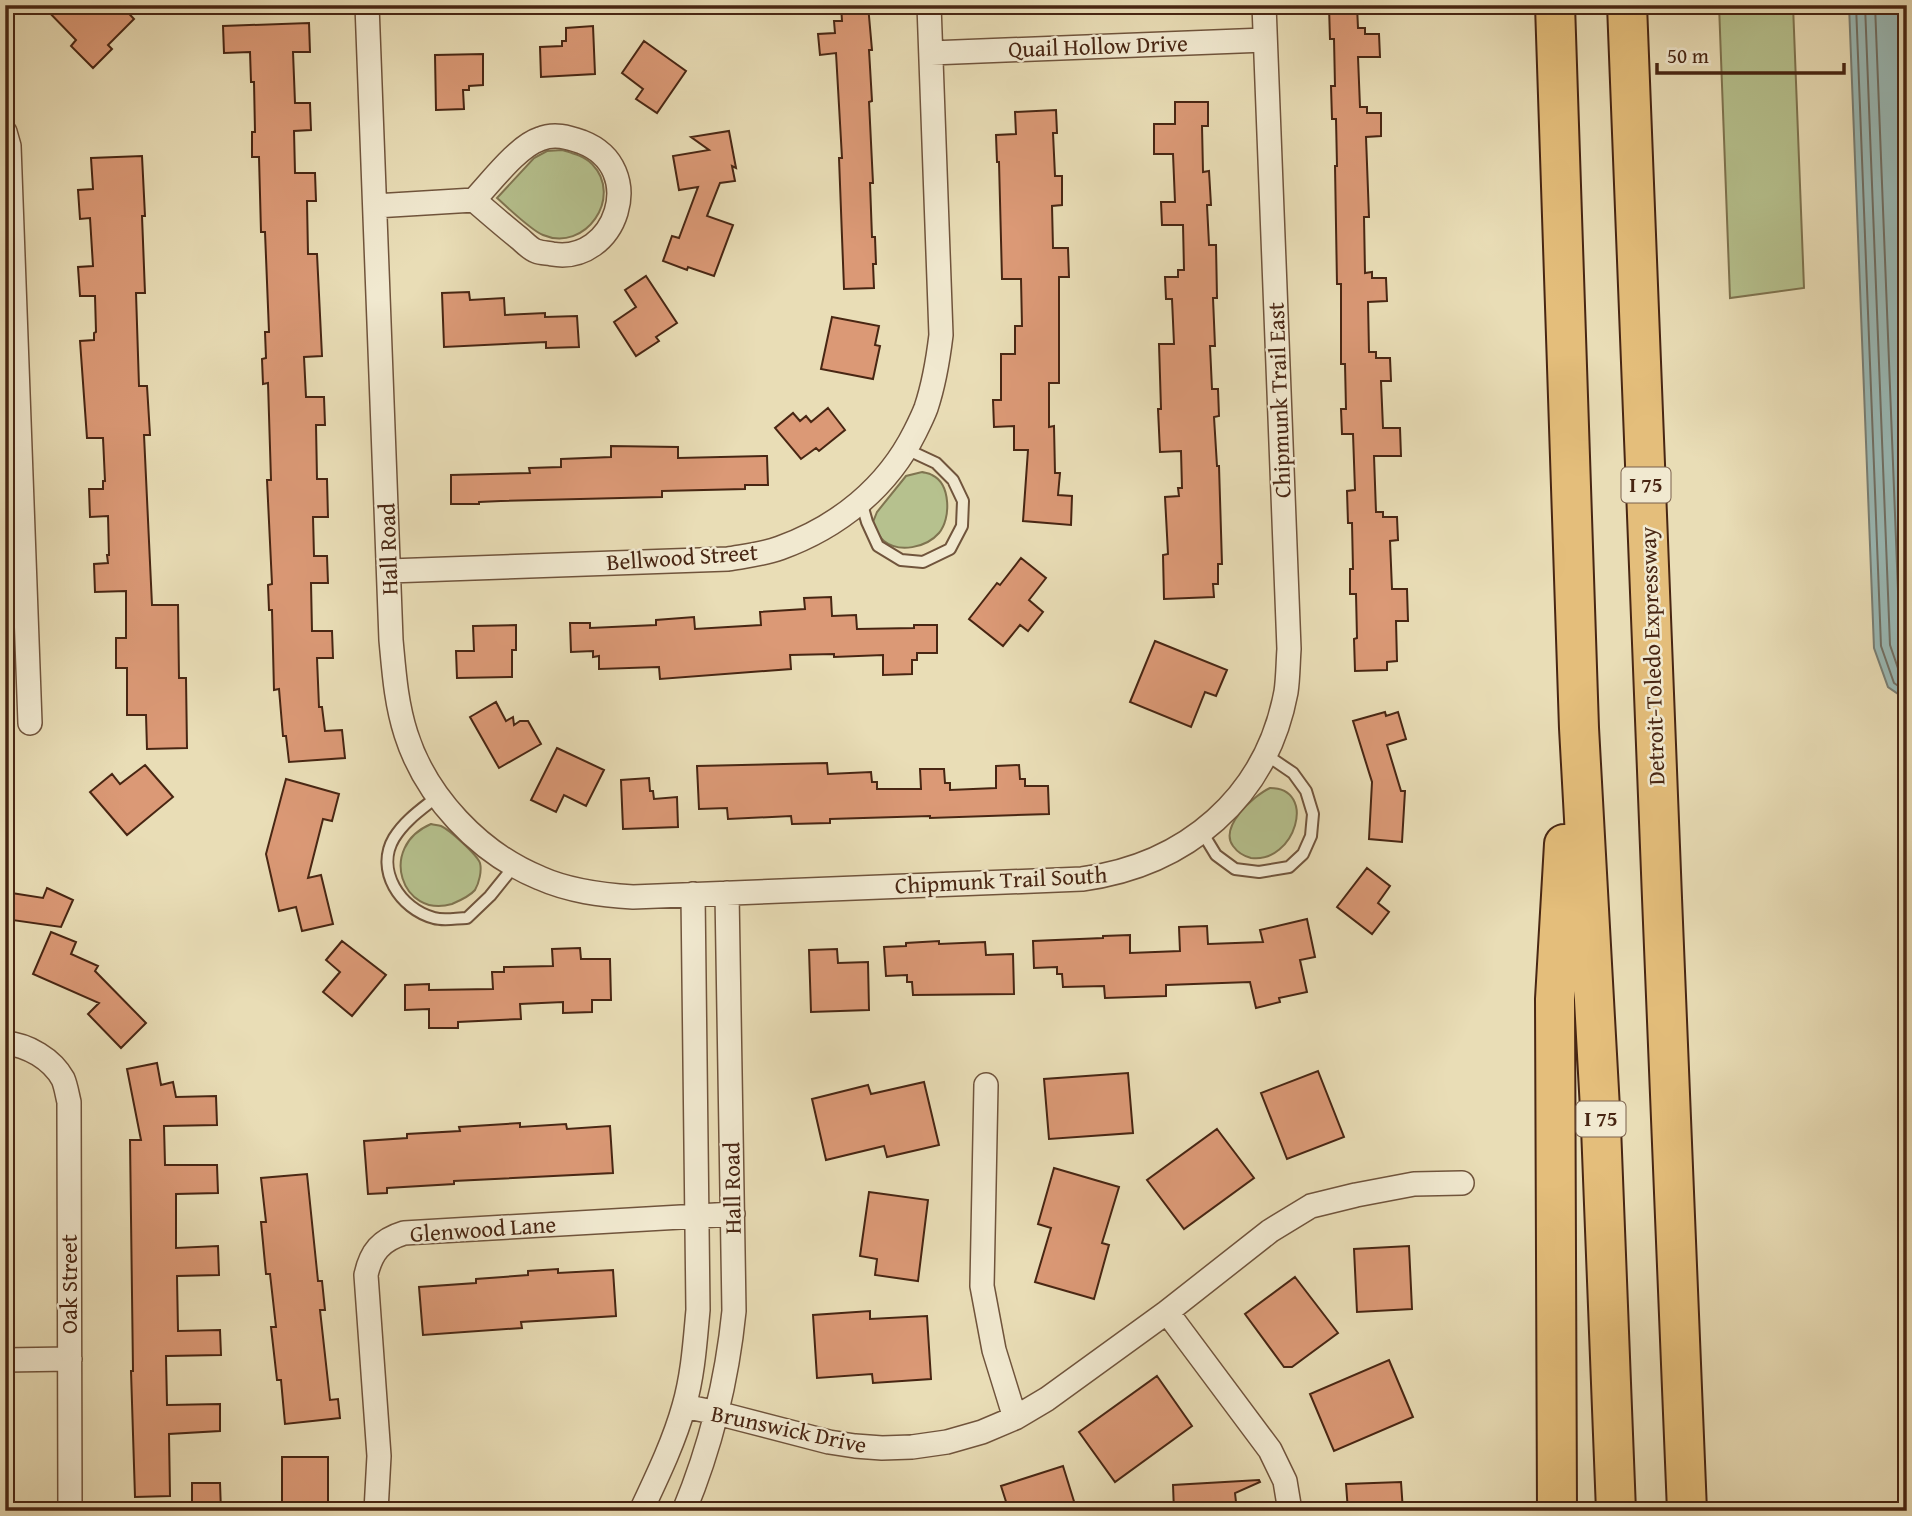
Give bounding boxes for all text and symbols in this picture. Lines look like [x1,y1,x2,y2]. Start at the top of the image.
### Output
street label: Quail Hollow Drive [1008,26,1188,65]
scale bar [1657,32,1844,76]
text: 50 m [1667,40,1709,71]
street label: Chipmunk Trail East [1259,302,1298,499]
road number: I 75 [1622,468,1670,503]
street label: Hall Road [369,502,406,596]
street label: Detroit-Toledo Expressway [1630,526,1673,786]
street label: Bellwood Street [605,535,759,578]
street label: Chipmunk Trail South [894,857,1108,902]
road number: I 75 [1576,1102,1626,1136]
street label: Hall Road [714,1141,749,1234]
street label: Glenwood Lane [409,1207,557,1250]
street label: Oak Street [52,1234,85,1334]
street label: Brunswick Drive [708,1396,870,1461]

